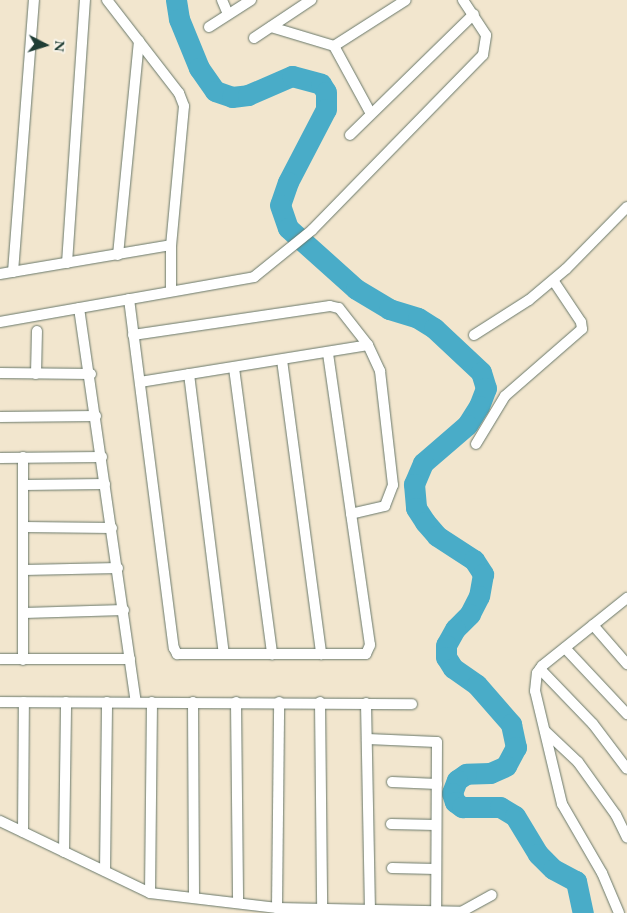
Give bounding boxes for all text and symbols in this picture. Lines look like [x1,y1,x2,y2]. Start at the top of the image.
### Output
north arrow [20,20,70,70]
text: N [50,40,69,53]

